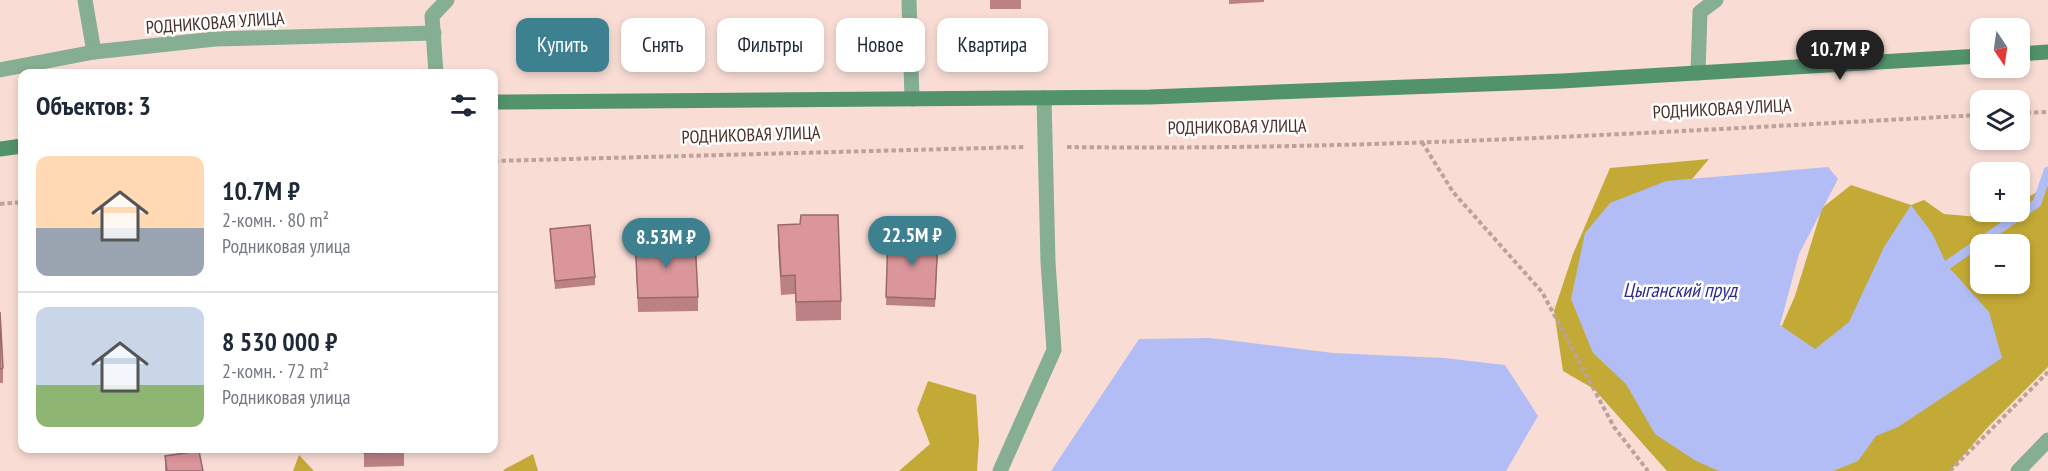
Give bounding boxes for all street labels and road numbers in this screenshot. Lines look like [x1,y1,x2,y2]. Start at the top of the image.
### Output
street label: РОДНИКОВАЯ УЛИЦА [145,6,285,39]
street label: РОДНИКОВАЯ УЛИЦА [1652,93,1792,124]
street label: РОДНИКОВАЯ УЛИЦА [1167,114,1307,139]
street label: РОДНИКОВАЯ УЛИЦА [681,121,821,148]

